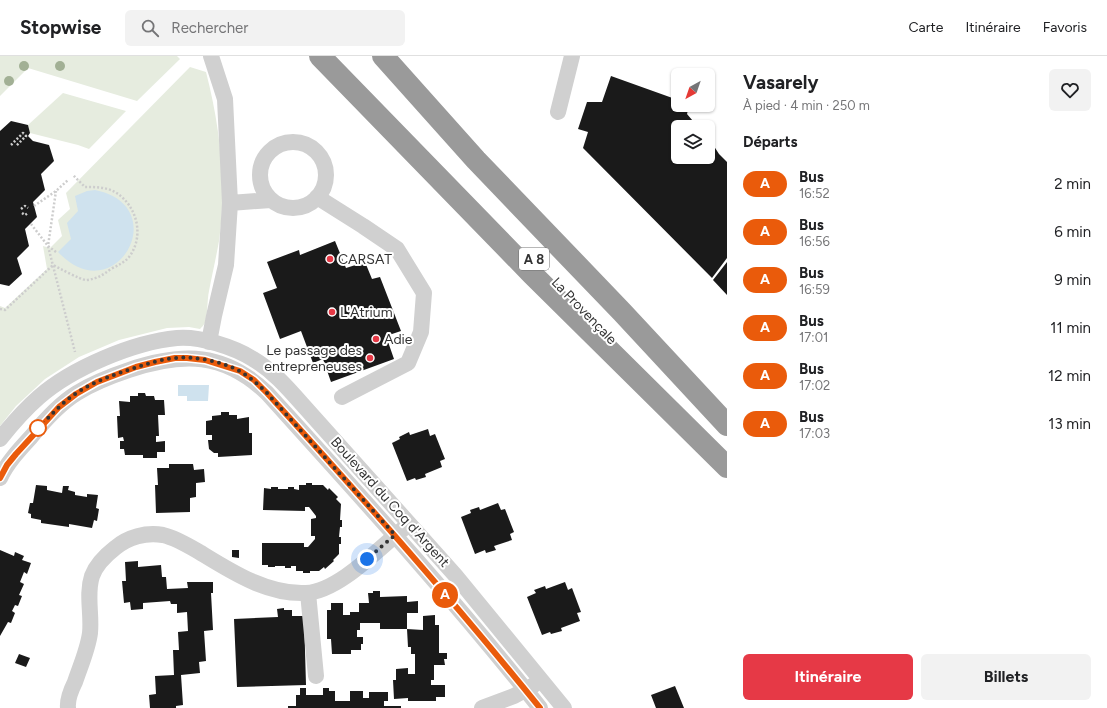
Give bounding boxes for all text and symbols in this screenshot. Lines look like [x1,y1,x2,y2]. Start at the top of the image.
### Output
search box [125,10,405,46]
text: Stopwise [20,16,101,39]
icon: search [139,17,161,39]
text: Rechercher [171,19,248,37]
text: Carte [909,19,943,36]
text: Itinéraire [965,19,1021,36]
text: Favoris [1043,19,1087,36]
north arrow [671,68,715,112]
map controls [671,68,715,164]
button: heart [1049,69,1091,111]
text: Vasarely [743,71,818,94]
text: À pied · 4 min · 250 m [743,98,870,113]
button: layers [671,120,715,164]
text: Départs [743,133,798,151]
text: Bus [799,168,824,186]
text: A [760,175,770,192]
text: 2 min [1054,175,1091,193]
text: 16:52 [799,186,830,201]
text: Bus [799,216,824,234]
text: A [760,223,770,240]
text: 6 min [1054,223,1091,241]
text: 16:56 [799,234,830,249]
road number: A 8 [519,248,549,270]
place label: CARSAT [338,251,392,268]
marker: CARSAT [325,254,335,264]
text: Bus [799,264,824,282]
text: A [760,271,770,288]
text: 9 min [1054,271,1091,289]
street label: La Provençale [548,274,620,348]
text: 16:59 [799,282,830,297]
place label: L'Atrium [340,304,393,321]
marker: L'Atrium [327,307,337,317]
text: Bus [799,312,824,330]
text: A [760,319,770,336]
text: 11 min [1050,319,1091,337]
text: 17:01 [799,330,828,345]
place label: Adie [384,331,413,348]
marker: Adie [371,334,381,344]
place label: Le passage des entrepreneuses [264,342,362,375]
marker: Le passage des entrepreneuses [365,353,375,363]
text: Bus [799,360,824,378]
text: A [760,367,770,384]
text: 12 min [1048,367,1091,385]
text: 17:02 [799,378,830,393]
text: Bus [799,408,824,426]
text: A [760,415,770,432]
text: 13 min [1048,415,1091,433]
unlabelled marker [29,419,47,437]
text: 17:03 [799,426,830,441]
street label: Boulevard du Coq d'Argent [327,433,453,571]
your location [357,549,377,569]
line badge: A [432,582,458,608]
text: A [440,586,450,603]
button: Itinéraire [743,654,913,700]
button: Billets [921,654,1091,700]

